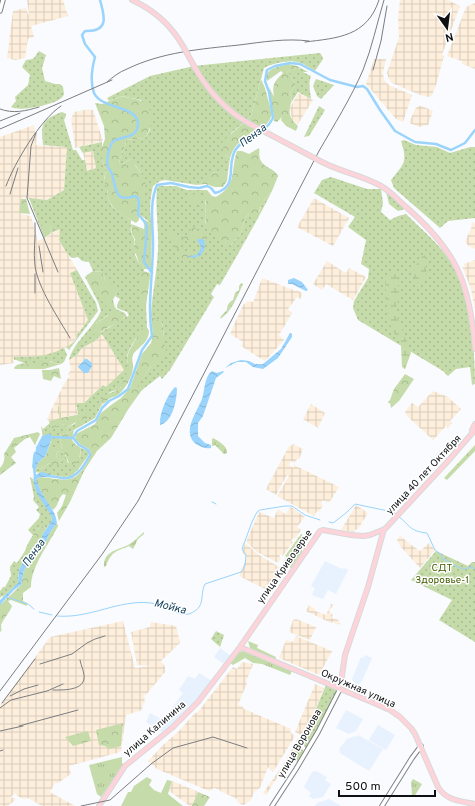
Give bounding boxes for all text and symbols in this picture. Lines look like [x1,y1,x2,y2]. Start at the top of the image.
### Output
north arrow [427,8,467,48]
text: N [444,29,455,44]
water label: Пенза [237,121,270,151]
street label: улица 40 лет Октября [384,432,464,518]
street label: улица Кривозерье [255,527,315,607]
water label: Пенза [19,536,49,570]
park label: СДТ Здоровье-1 [415,562,469,587]
water label: Мойка [153,596,188,618]
street label: Окружная улица [319,667,397,711]
street label: улица Калинина [121,698,189,760]
street label: улица Воронова [275,707,325,781]
scale bar [339,772,435,798]
text: 500 m [345,779,381,795]

